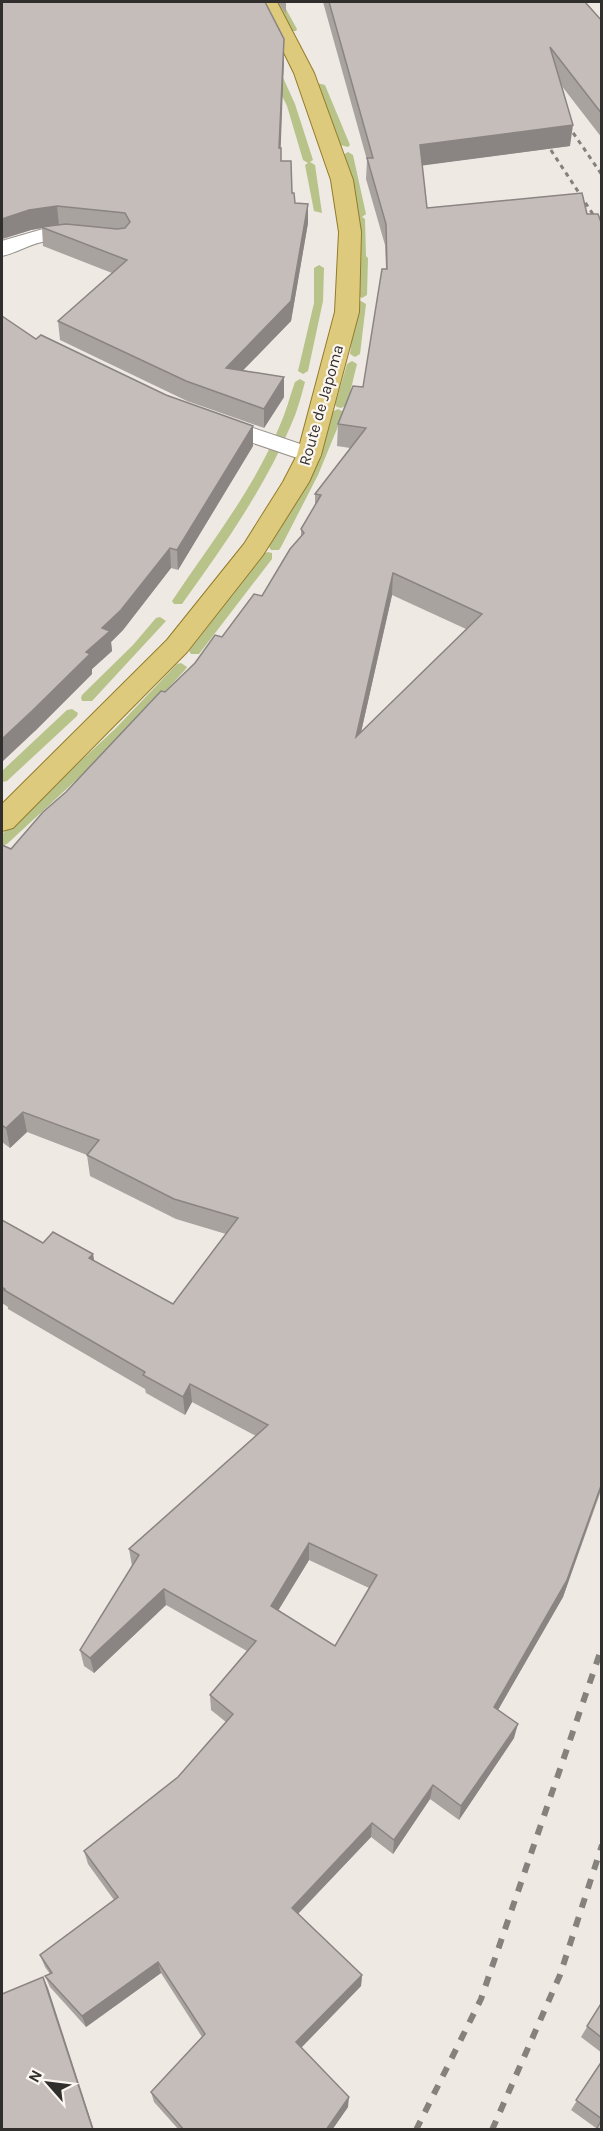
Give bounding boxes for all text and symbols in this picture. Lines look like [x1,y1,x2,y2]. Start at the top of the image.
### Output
street label: Route de Japoma [295,342,347,468]
north arrow [18,2053,78,2113]
text: N [24,2067,46,2086]

